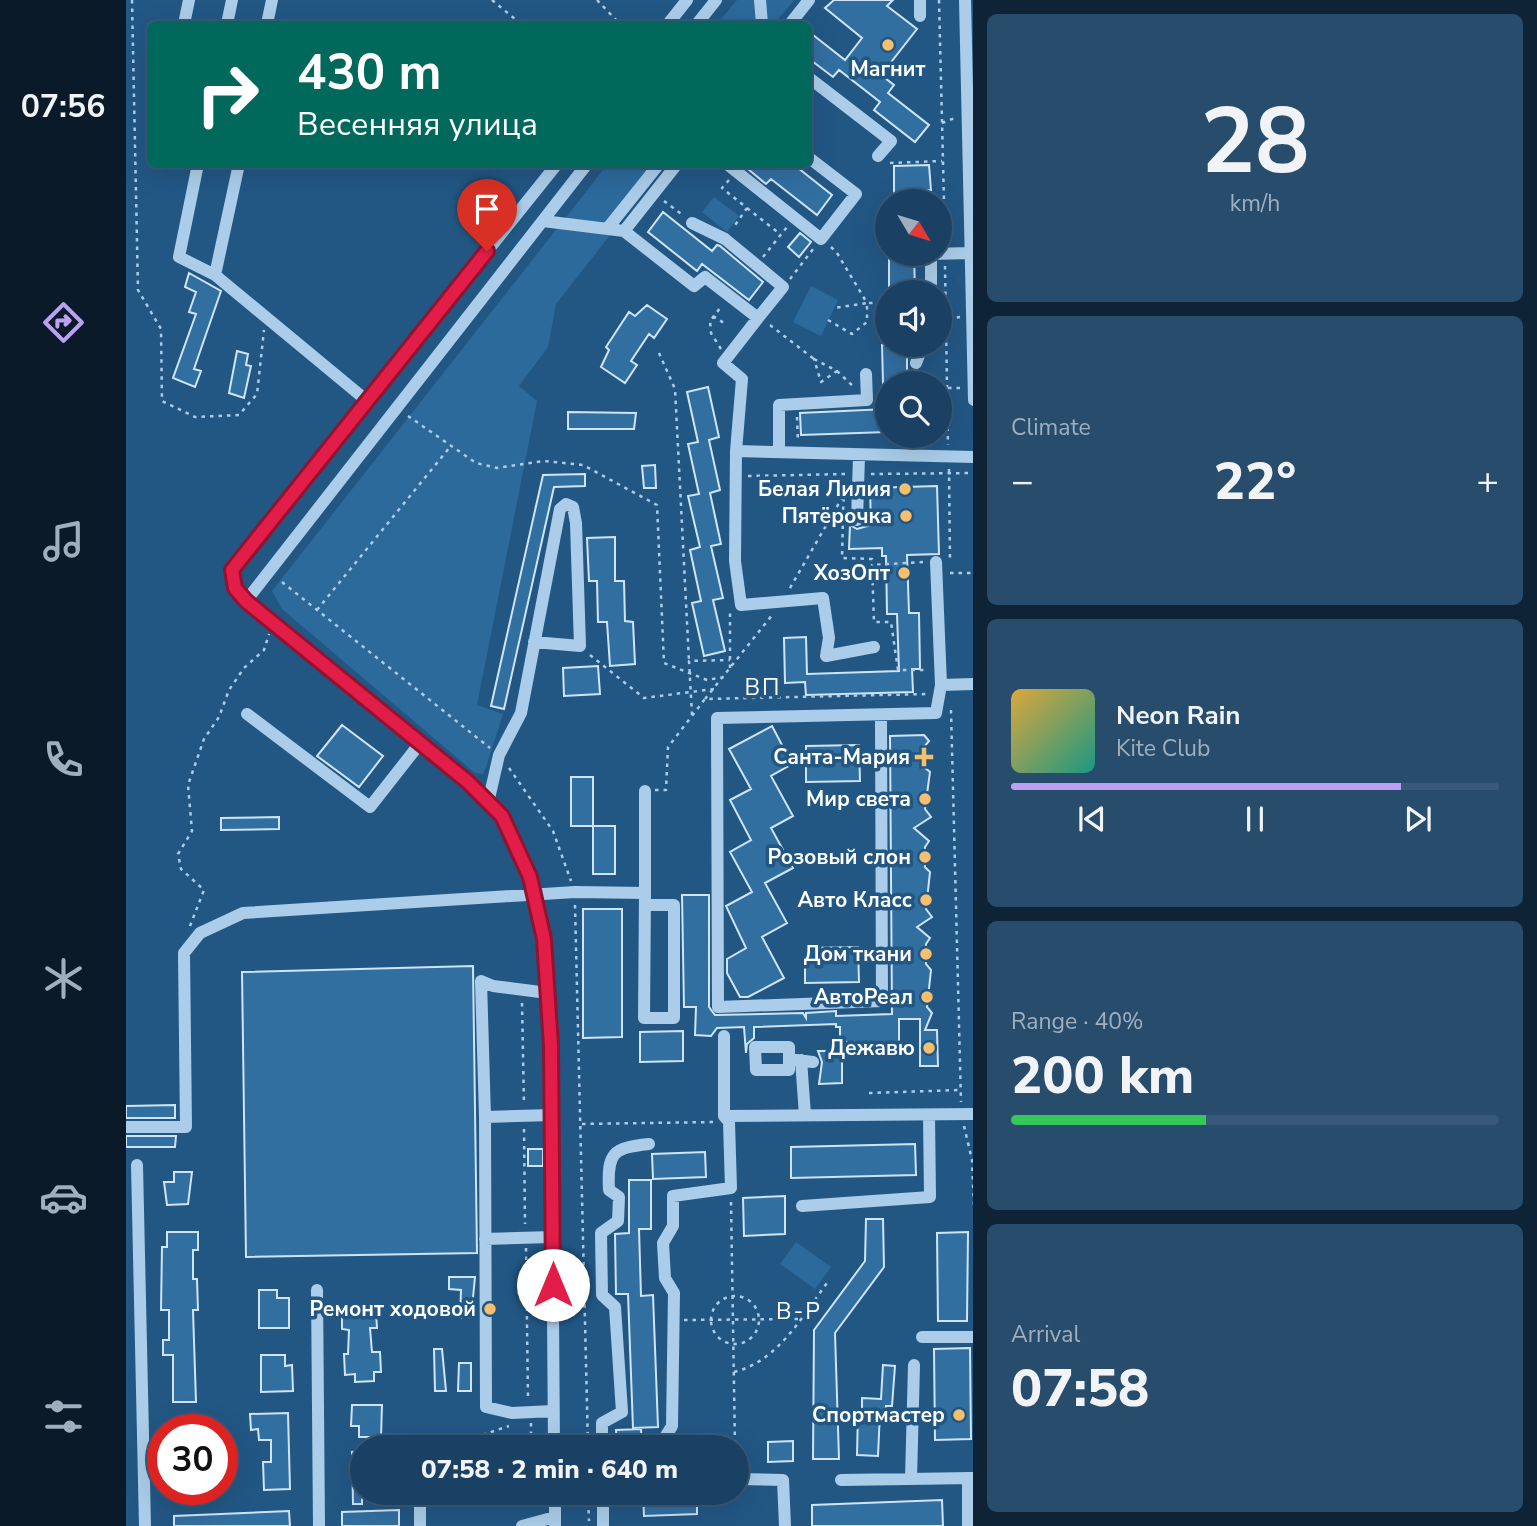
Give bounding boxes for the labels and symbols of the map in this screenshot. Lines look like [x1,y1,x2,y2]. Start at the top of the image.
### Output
marker: Магнит [880,37,896,53]
place label: Магнит [851,55,926,83]
pin [457,179,517,251]
north arrow [875,189,952,266]
place label: Белая Лилия [758,475,891,503]
marker: Белая Лилия [897,481,913,497]
place label: Пятёрочка [782,502,892,530]
marker: Пятёрочка [898,508,914,524]
place label: ХозОпт [813,559,890,587]
marker: ХозОпт [896,565,912,581]
district label: ВП [745,672,781,703]
place label: Санта-Мария [773,743,910,771]
marker: Санта-Мария [916,749,932,765]
place label: Мир света [806,785,911,813]
marker: Мир света [917,791,933,807]
place label: Розовый слон [768,843,911,871]
marker: Розовый слон [917,849,933,865]
place label: Авто Класс [797,886,912,914]
marker: Авто Класс [918,892,934,908]
place label: Дом ткани [804,940,912,968]
marker: Дом ткани [918,946,934,962]
place label: АвтоРеал [814,983,913,1011]
marker: АвтоРеал [919,989,935,1005]
place label: Дежавю [828,1034,915,1062]
marker: Дежавю [921,1040,937,1056]
position arrow [516,1248,590,1322]
place label: Ремонт ходовой [310,1295,476,1323]
district label: В-Р [776,1296,822,1327]
marker: Ремонт ходовой [482,1301,498,1317]
place label: Спортмастер [812,1401,945,1429]
marker: Спортмастер [951,1407,967,1423]
speed limit sign: 30 [147,1414,238,1505]

